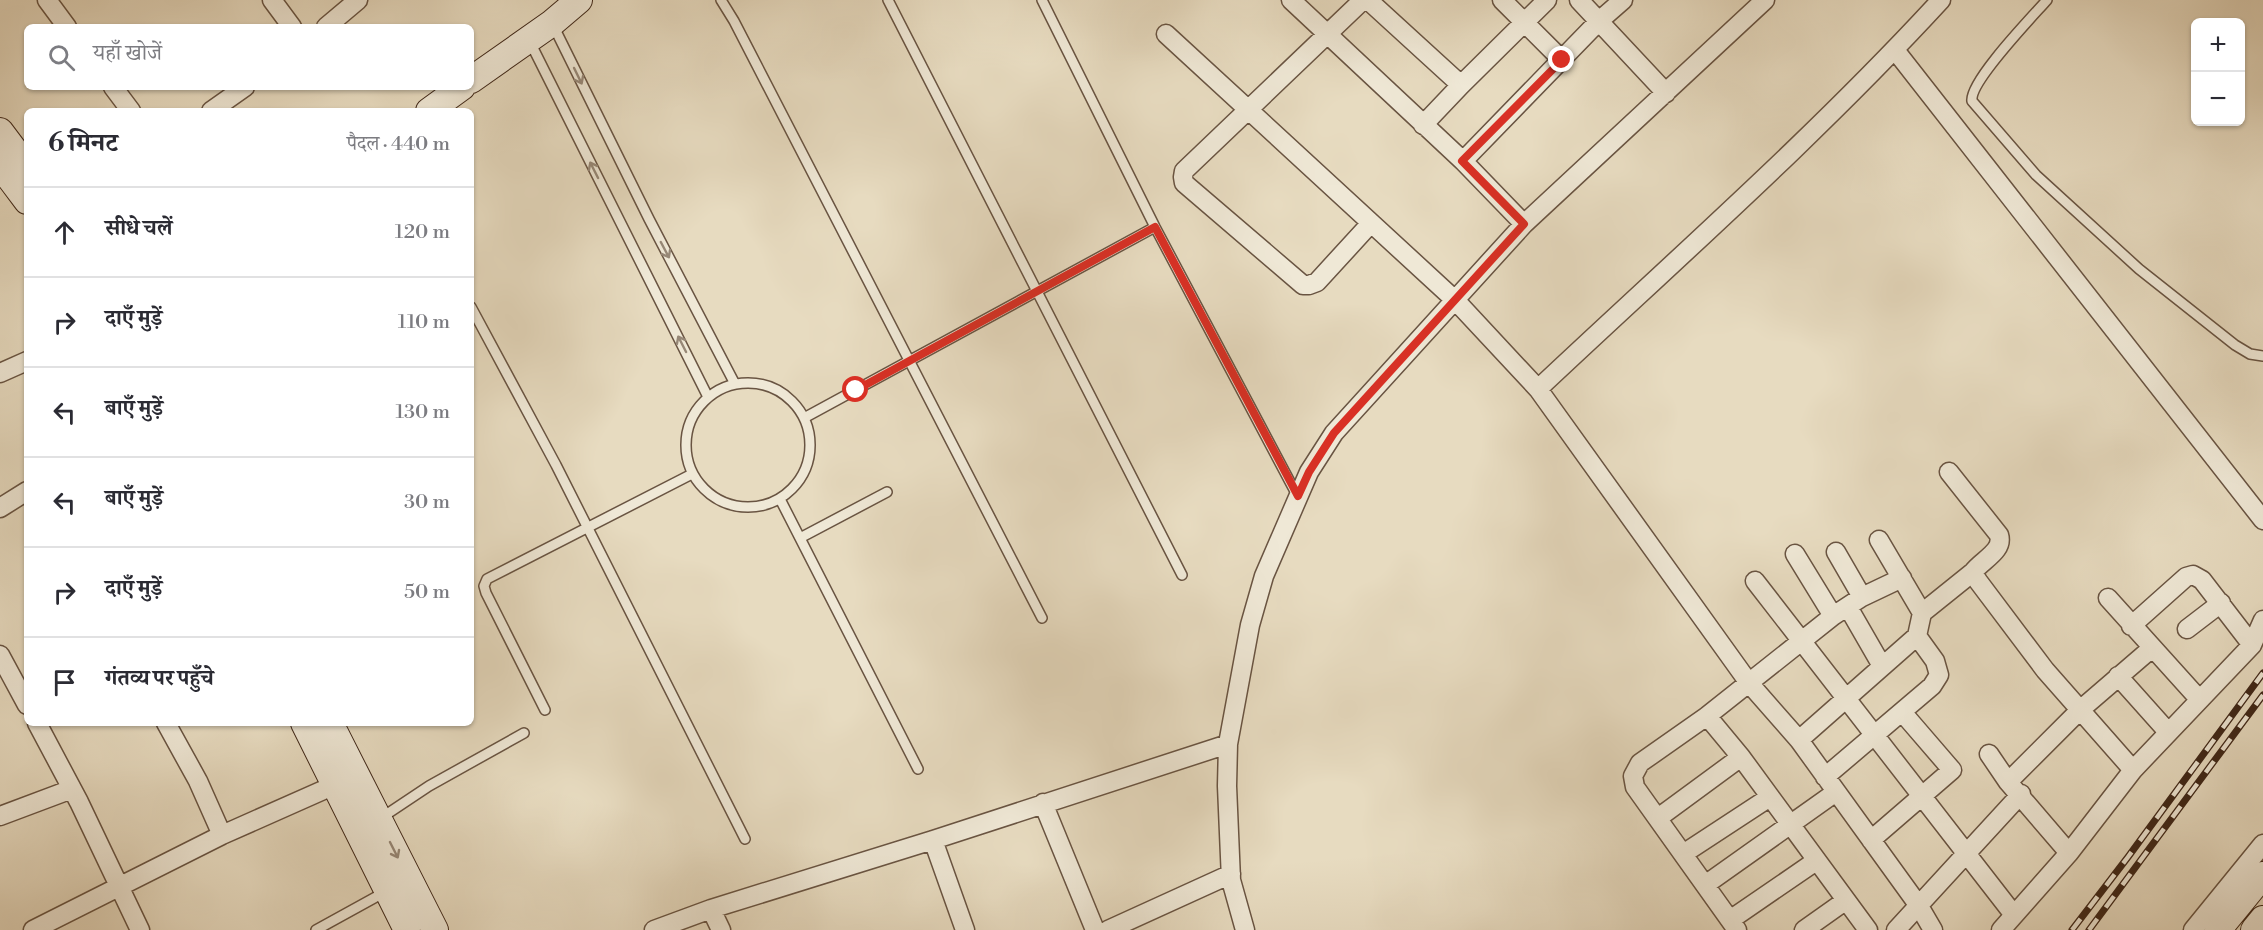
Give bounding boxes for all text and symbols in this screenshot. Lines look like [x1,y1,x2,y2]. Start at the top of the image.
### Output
map controls [2191,18,2245,126]
button: + [2191,18,2245,72]
search box [24,24,474,90]
text: यहाँ खोजें [93,40,162,67]
icon: search [45,41,78,74]
route end [1548,46,1574,72]
one-way arrow [573,66,584,84]
button: − [2191,72,2245,126]
text: 6 मिनट [48,127,118,159]
text: पैदल · 440 m [347,132,450,157]
one-way arrow [588,162,599,180]
text: सीधे चलें [105,215,172,242]
icon: ahead [48,216,81,249]
text: 120 m [395,220,450,245]
one-way arrow [659,241,671,258]
text: दाएँ मुड़ें [105,305,162,332]
icon: right [48,306,81,339]
text: 110 m [398,310,450,335]
one-way arrow [676,336,687,354]
route start [842,376,868,402]
text: बाएँ मुड़ें [105,395,163,422]
icon: left [48,396,81,429]
text: 130 m [395,400,450,425]
text: बाएँ मुड़ें [105,485,163,512]
icon: left [48,486,81,519]
text: 30 m [404,490,450,515]
text: दाएँ मुड़ें [105,575,162,602]
icon: right [48,576,81,609]
text: 50 m [404,580,450,605]
text: गंतव्य पर पहुँचे [105,665,214,692]
icon: arrive [48,666,81,699]
one-way arrow [388,841,400,858]

